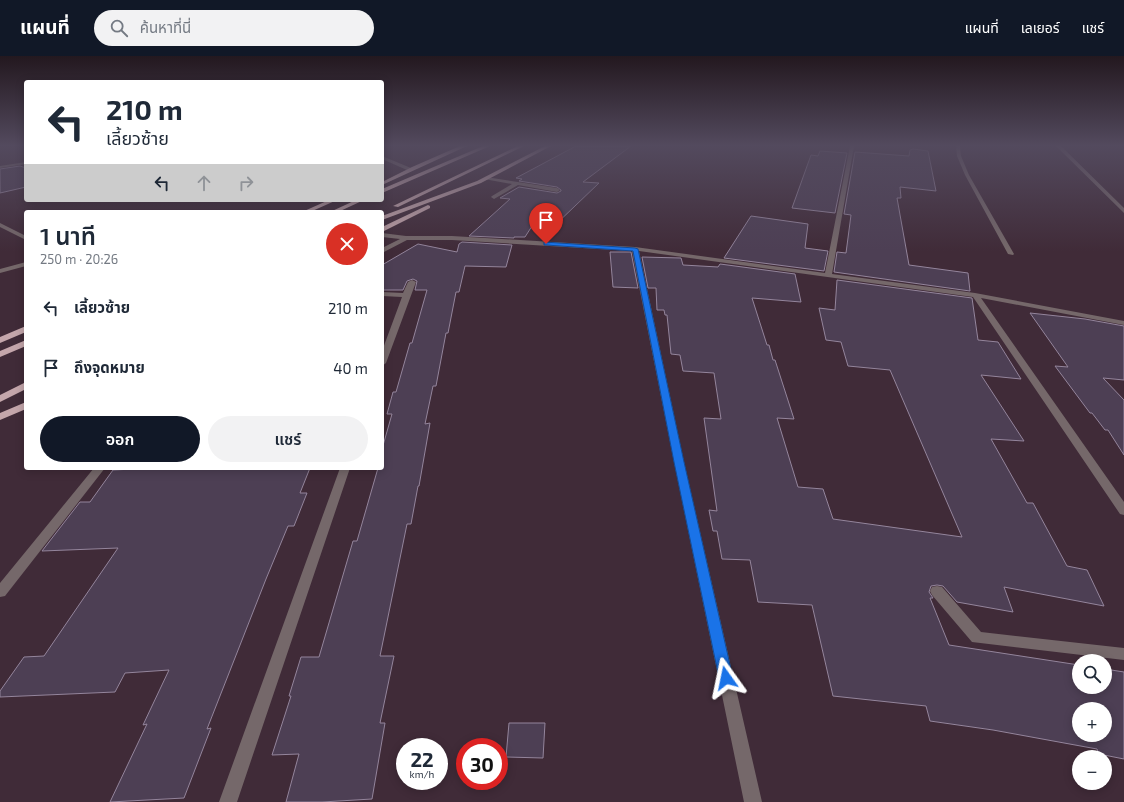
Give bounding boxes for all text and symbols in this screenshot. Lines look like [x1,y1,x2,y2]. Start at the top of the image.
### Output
search box [94,10,374,46]
text: แผนที่ [20,15,70,38]
icon: search [108,17,130,39]
text: ค้นหาที่นี่ [140,18,191,36]
text: แผนที่ [965,19,999,36]
text: เลเยอร์ [1021,19,1060,36]
text: แชร์ [1082,19,1104,36]
text: 210 m [106,92,183,126]
icon: left [40,96,92,148]
text: เลี้ยวซ้าย [106,127,169,149]
icon: left [151,172,173,194]
icon: ahead [193,172,215,194]
icon: right [235,172,257,194]
pin [529,203,563,244]
icon: arrive [535,209,557,231]
text: 1 นาที [40,221,96,250]
button: close [326,223,368,265]
text: 250 m · 20:26 [40,251,118,267]
icon: left [40,297,62,319]
text: เลี้ยวซ้าย [74,298,130,316]
text: 210 m [328,299,368,317]
icon: arrive [40,357,62,379]
text: ถึงจุดหมาย [74,358,145,376]
text: 40 m [333,359,368,377]
button: ออก [40,416,200,462]
button: แชร์ [208,416,368,462]
map controls [1072,654,1112,790]
button: search [1072,654,1112,694]
position arrow [705,657,747,699]
button: + [1072,702,1112,742]
speed limit sign: 30 [456,738,508,790]
text: 22 [410,747,434,771]
button: − [1072,750,1112,790]
text: km/h [410,768,434,780]

